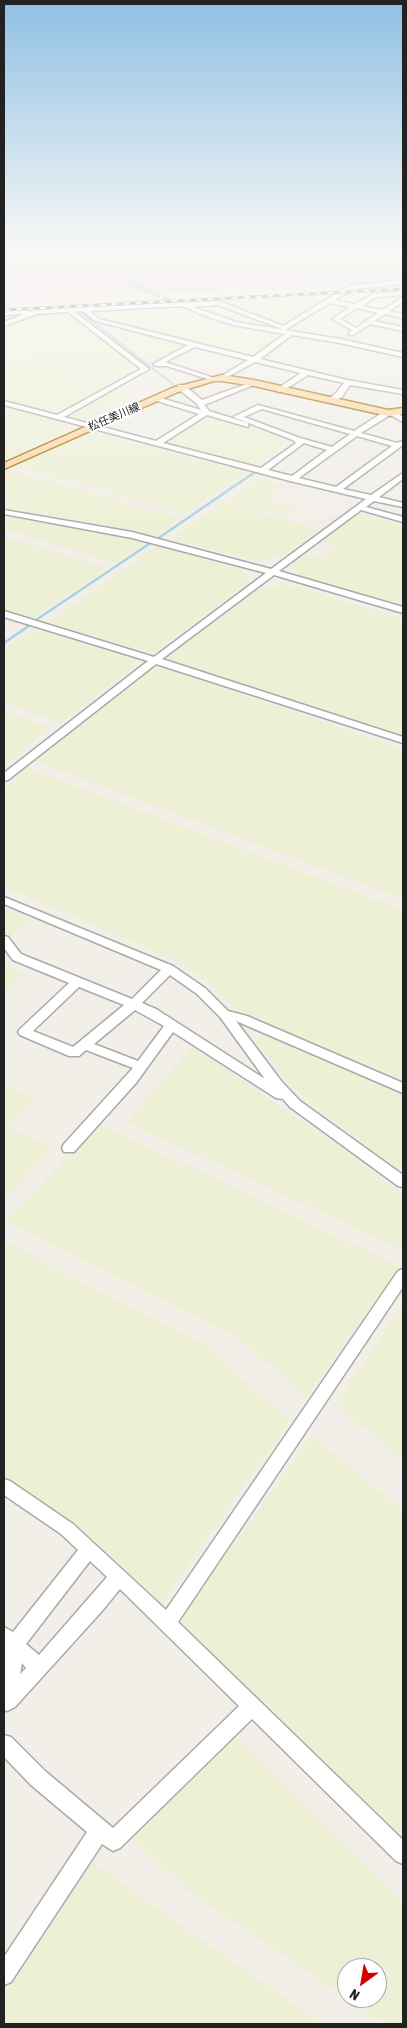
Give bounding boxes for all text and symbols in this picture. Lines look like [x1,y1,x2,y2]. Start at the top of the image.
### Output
street label: 松任美川線 [86,400,142,434]
north arrow [337,1958,387,2008]
text: N [347,1986,362,2004]

